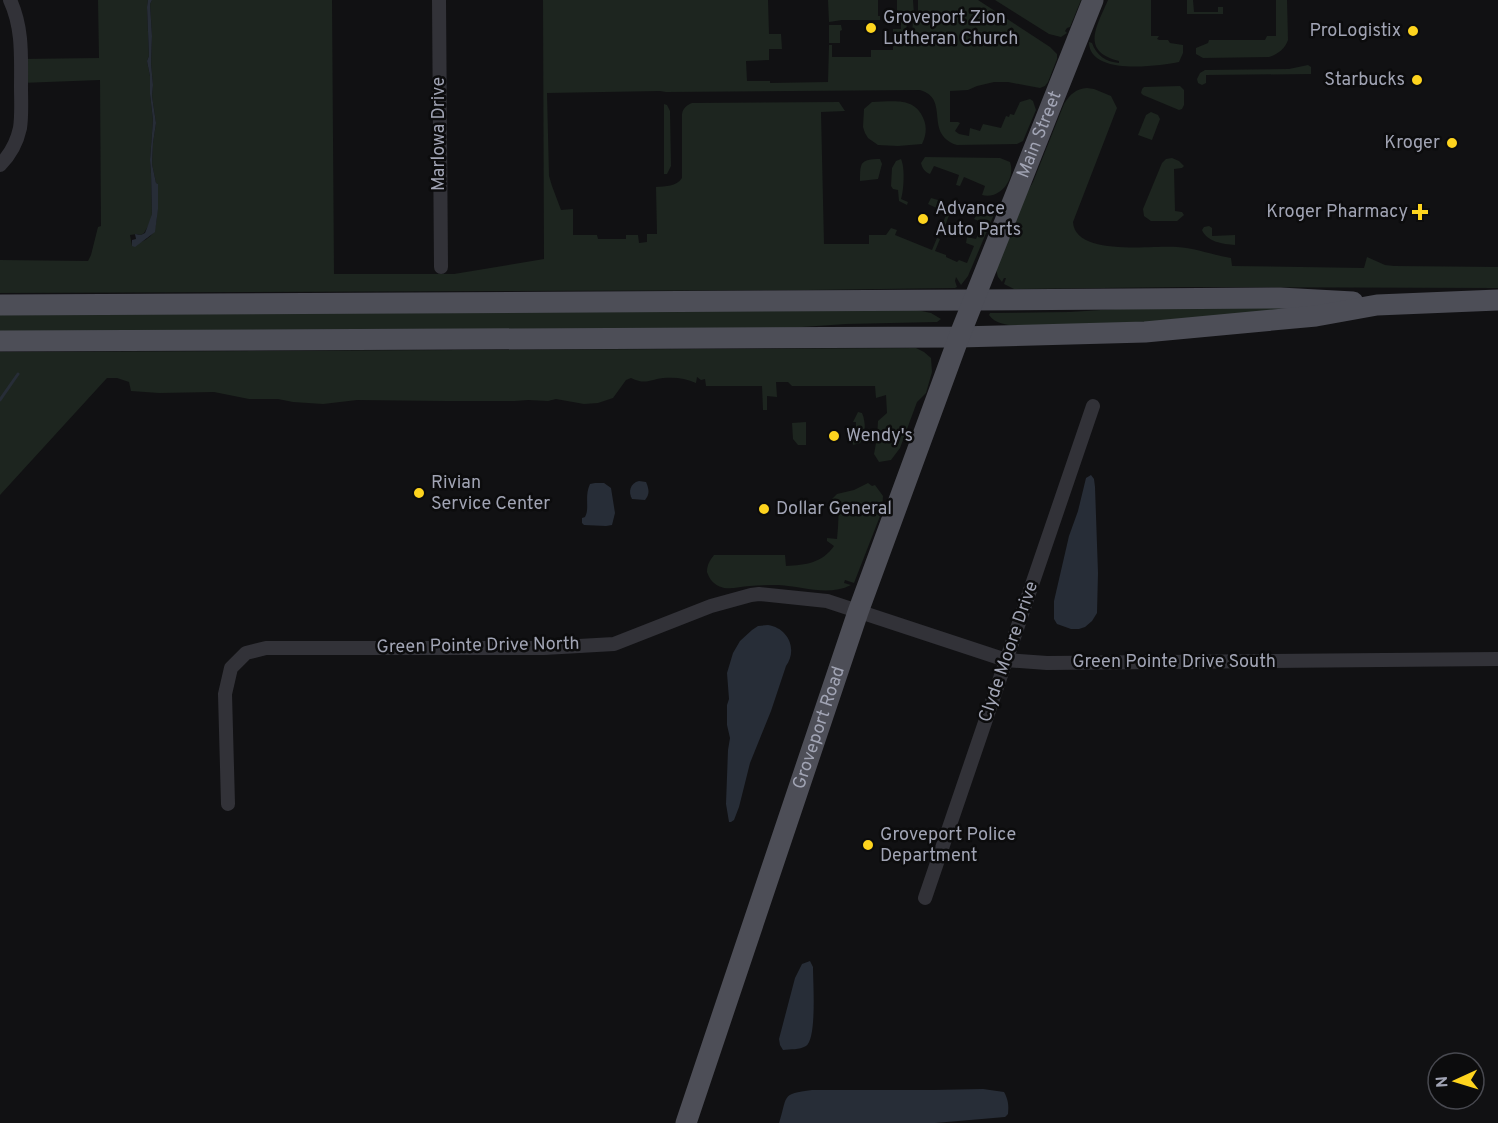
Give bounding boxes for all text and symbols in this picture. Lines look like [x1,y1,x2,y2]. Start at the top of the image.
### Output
place label: Groveport Zion Lutheran Church [883,7,1018,51]
place label: ProLogistix [1309,20,1401,43]
marker: Groveport Zion Lutheran Church [864,21,878,35]
marker: ProLogistix [1406,24,1420,38]
place label: Starbucks [1324,69,1405,92]
marker: Starbucks [1410,73,1424,87]
street label: Marlowa Drive [428,77,451,191]
street label: Main Street [1012,88,1067,182]
place label: Kroger [1384,132,1440,155]
marker: Kroger [1445,136,1459,150]
place label: Advance Auto Parts [935,198,1021,242]
place label: Kroger Pharmacy [1266,201,1408,224]
marker: Kroger Pharmacy [1413,205,1427,219]
marker: Advance Auto Parts [916,212,930,226]
place label: Wendy's [846,425,913,448]
marker: Wendy's [827,429,841,443]
place label: Rivian Service Center [431,472,550,516]
marker: Rivian Service Center [412,486,426,500]
place label: Dollar General [776,498,892,521]
marker: Dollar General [757,502,771,516]
street label: Clyde Moore Drive [974,578,1044,726]
street label: Green Pointe Drive North [376,633,580,659]
street label: Green Pointe Drive South [1072,651,1276,674]
street label: Groveport Road [788,663,850,792]
place label: Groveport Police Department [880,824,1016,868]
marker: Groveport Police Department [861,838,875,852]
north arrow [1426,1051,1486,1111]
text: N [1433,1075,1453,1088]

